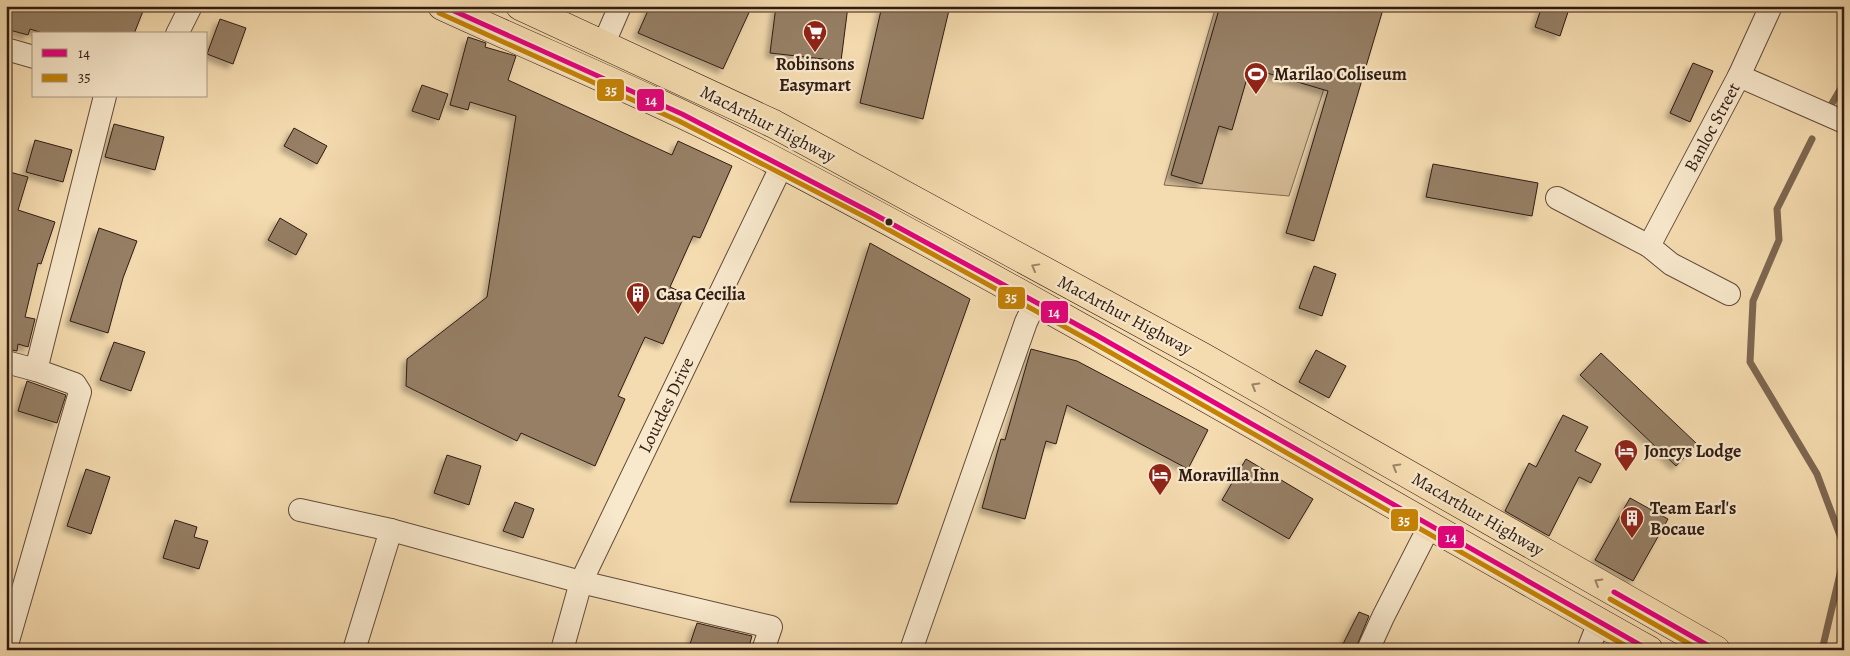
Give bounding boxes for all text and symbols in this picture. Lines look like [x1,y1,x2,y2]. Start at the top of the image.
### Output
supermarket icon: Robinsons Easymart [802,19,828,53]
legend [32,32,208,98]
text: 14 [78,43,90,63]
place label: Robinsons Easymart [776,52,854,97]
sports icon: Marilao Coliseum [1243,61,1269,95]
place label: Marilao Coliseum [1274,62,1407,86]
text: 35 [78,67,91,87]
line badge: 35 [596,78,625,102]
street label: Banloc Street [1678,78,1746,176]
street label: MacArthur Highway [696,79,841,169]
text: 35 [605,81,617,100]
line badge: 14 [636,88,665,112]
text: 14 [645,91,657,110]
unlabelled marker [884,217,894,227]
one-way arrow [1031,263,1040,273]
street label: MacArthur Highway [1054,269,1197,361]
building icon: Casa Cecilia [625,281,651,315]
place label: Casa Cecilia [656,282,746,306]
line badge: 35 [997,286,1026,310]
text: 35 [1005,288,1017,307]
line badge: 14 [1040,300,1069,324]
text: 14 [1048,303,1060,322]
street label: Lourdes Drive [633,353,699,457]
one-way arrow [1251,382,1260,392]
hotel icon: Joncys Lodge [1613,438,1639,472]
place label: Joncys Lodge [1644,439,1741,463]
hotel icon: Moravilla Inn [1147,462,1173,496]
place label: Moravilla Inn [1178,463,1279,487]
one-way arrow [1392,463,1401,473]
street label: MacArthur Highway [1407,466,1549,562]
place label: Team Earl's Bocaue [1650,496,1736,541]
building icon: Team Earl's Bocaue [1619,505,1645,539]
line badge: 35 [1390,508,1419,532]
text: 35 [1398,511,1410,530]
line badge: 14 [1437,525,1465,549]
text: 14 [1445,528,1457,547]
one-way arrow [1594,579,1603,589]

